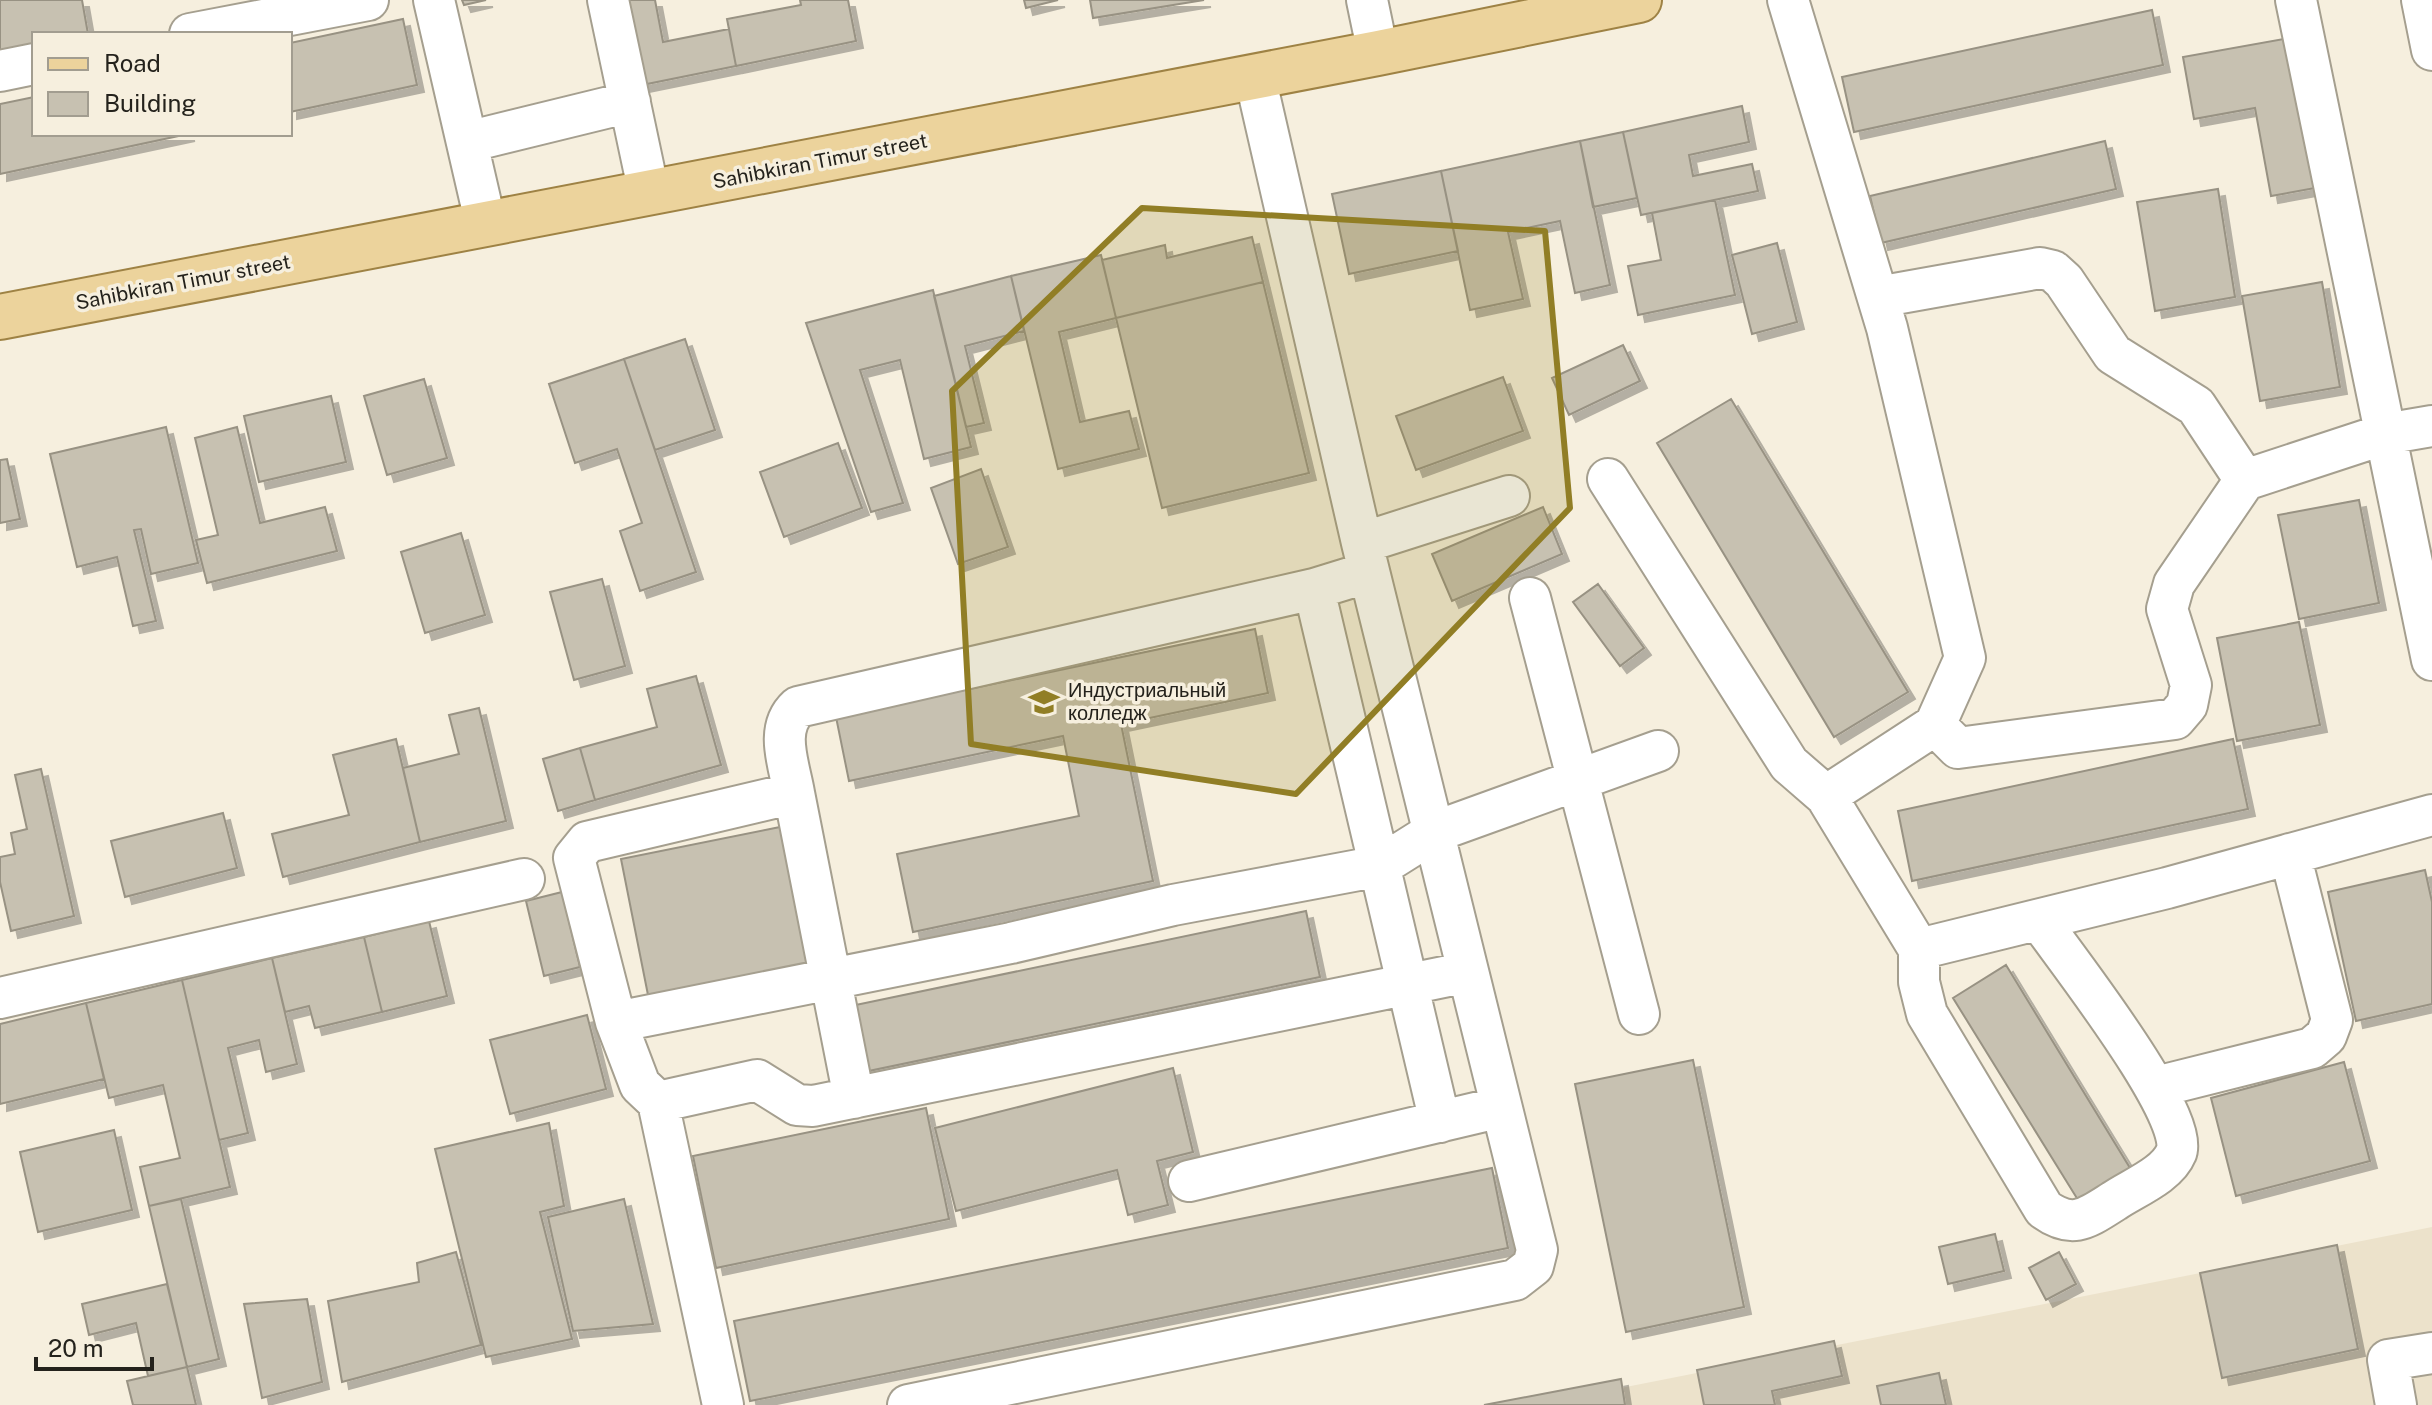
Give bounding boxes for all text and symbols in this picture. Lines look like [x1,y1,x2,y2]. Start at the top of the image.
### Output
legend [32,32,292,136]
text: Road [104,49,161,77]
text: Building [104,89,196,117]
street label: Sahibkiran Timur street [711,128,929,194]
street label: Sahibkiran Timur street [74,249,292,315]
place label: Индустриальный колледж [1068,678,1226,725]
school or university icon: Индустриальный колледж [1027,685,1061,719]
scale bar [36,1321,152,1371]
text: 20 m [48,1334,104,1362]

